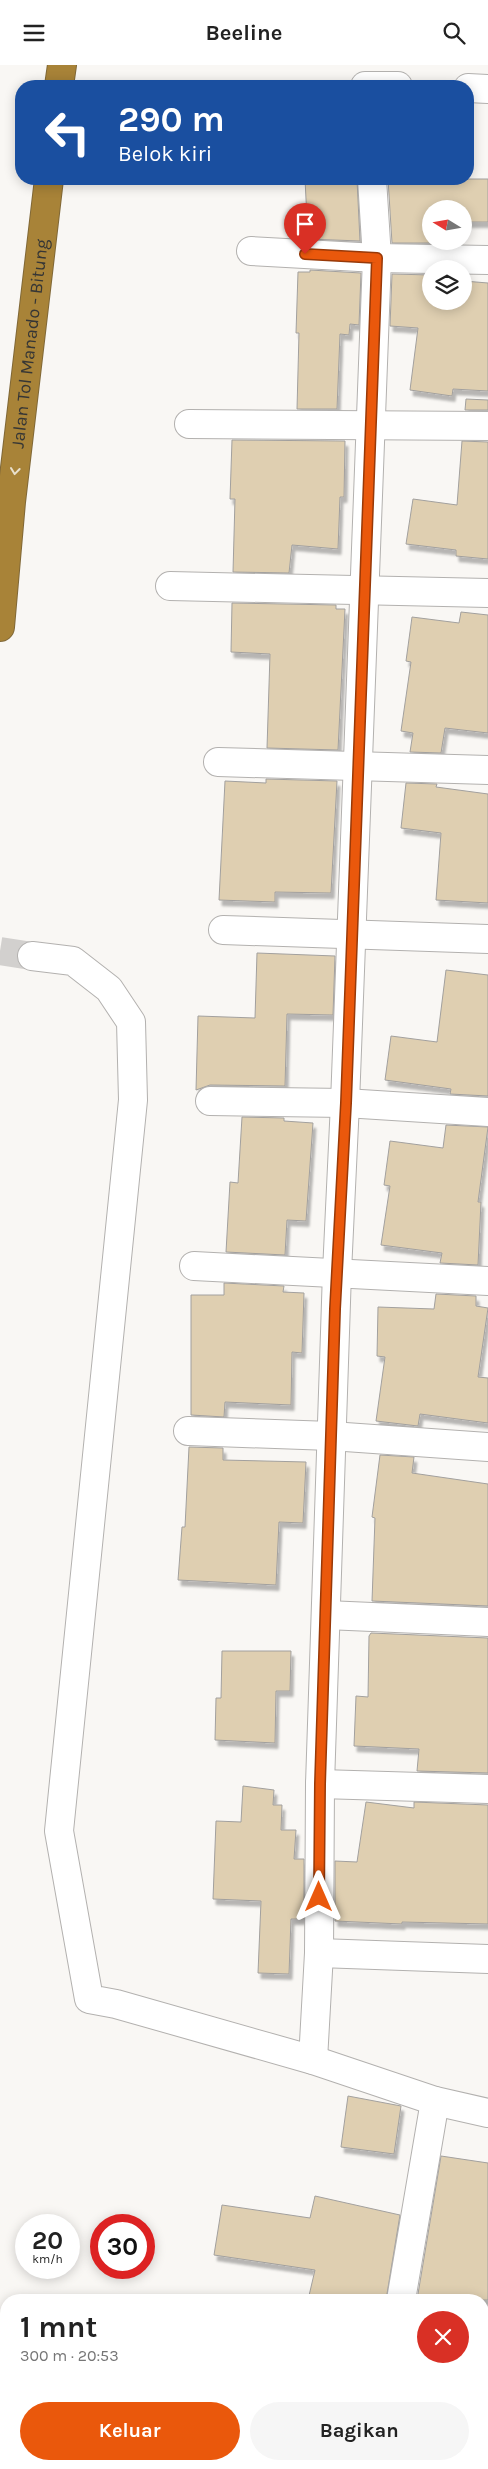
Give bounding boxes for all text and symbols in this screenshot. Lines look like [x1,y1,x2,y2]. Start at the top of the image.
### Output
icon: menu [20,19,48,47]
icon: search [440,19,468,47]
text: Beeline [206,20,282,46]
text: 290 m [118,99,225,140]
icon: left [35,100,100,165]
text: Belok kiri [118,141,212,167]
north arrow [422,200,472,250]
map controls [422,200,472,310]
pin [284,203,326,254]
icon: arrive [291,210,319,238]
street label: Jalan Tol Manado - Bitung [6,238,53,449]
button: layers [422,260,472,310]
one-way arrow [10,467,21,475]
position arrow [292,1870,344,1922]
speed limit sign: 30 [90,2214,155,2279]
text: 20 [32,2226,63,2255]
text: km/h [32,2252,63,2266]
text: 1 mnt [20,2309,97,2345]
button: close [417,2311,469,2363]
text: 300 m · 20:53 [20,2346,119,2365]
button: Keluar [20,2402,240,2460]
button: Bagikan [250,2402,469,2460]

